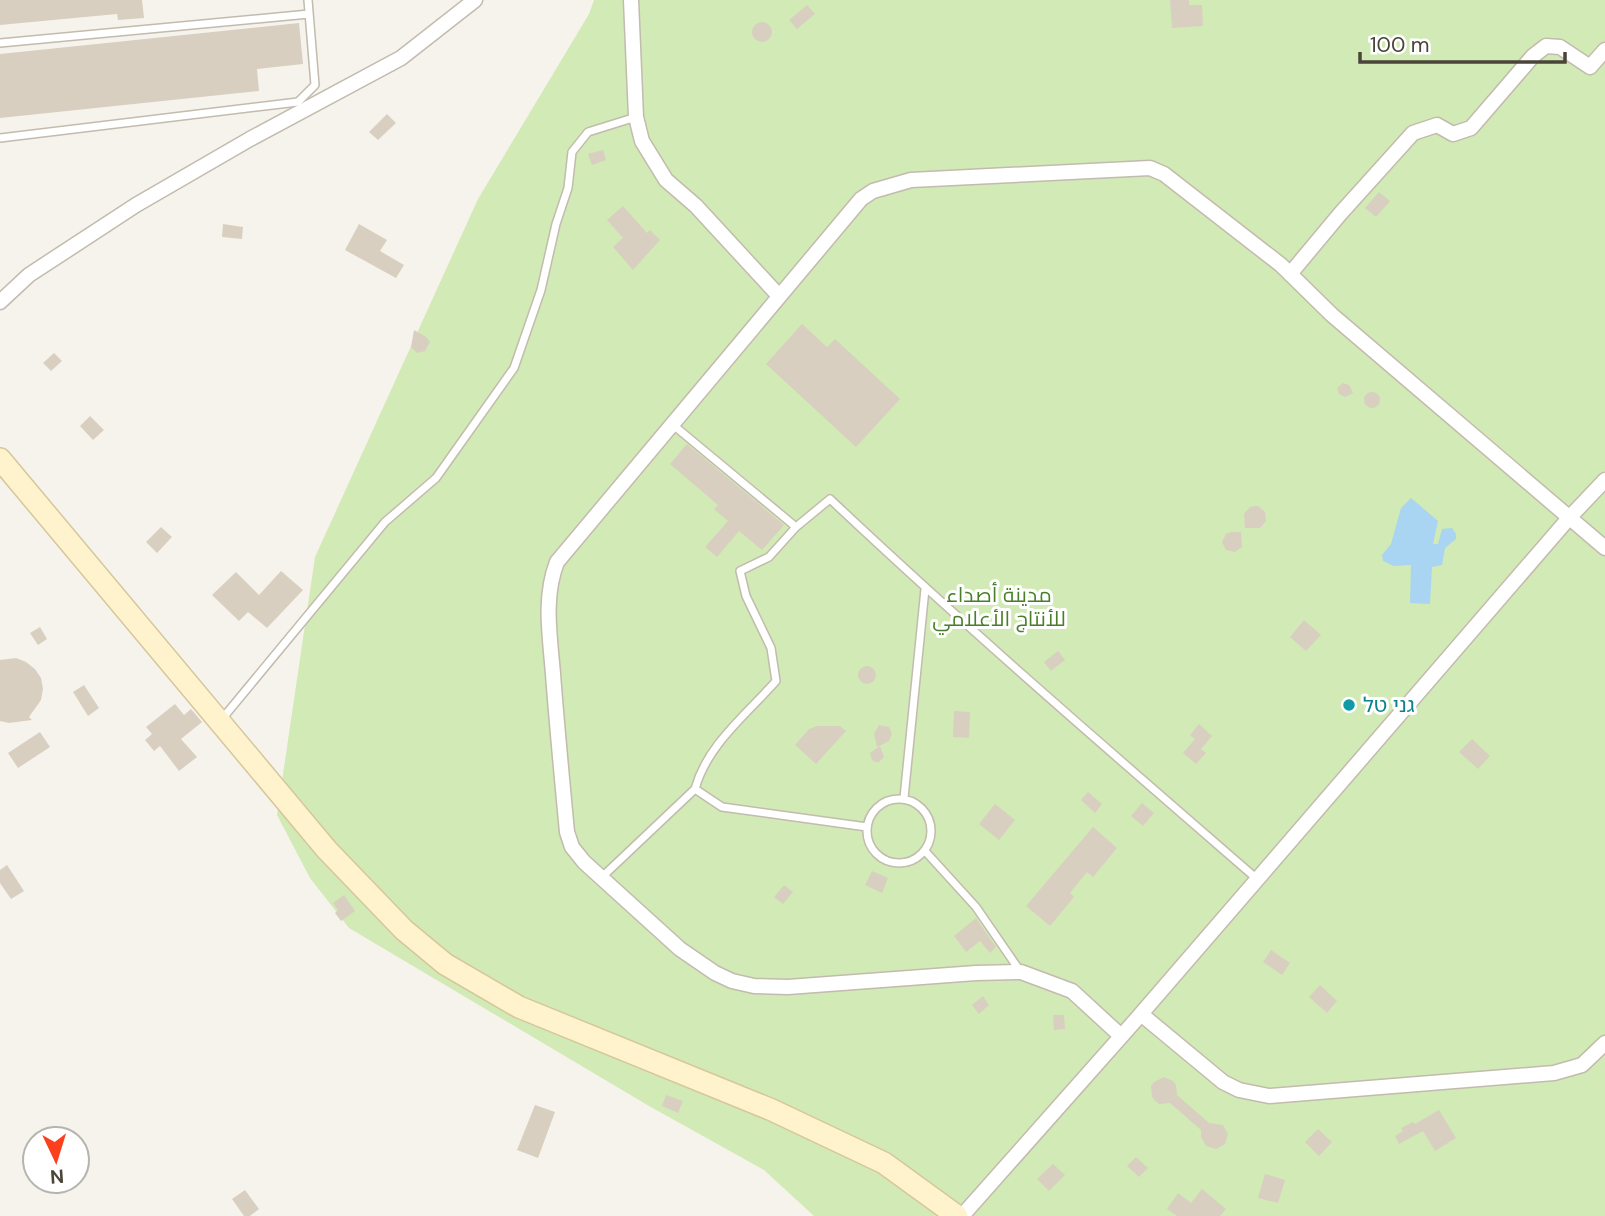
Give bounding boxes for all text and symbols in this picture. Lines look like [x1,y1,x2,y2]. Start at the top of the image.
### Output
scale bar [1360,21,1565,65]
text: 100 m [1370,31,1430,59]
park label: مدينة أصداء للأنتاج الأعلامي [932,581,1066,635]
place label: גני טל [1363,691,1415,719]
marker: גני טל [1341,697,1357,713]
north arrow [21,1125,91,1195]
text: N [49,1164,65,1189]

